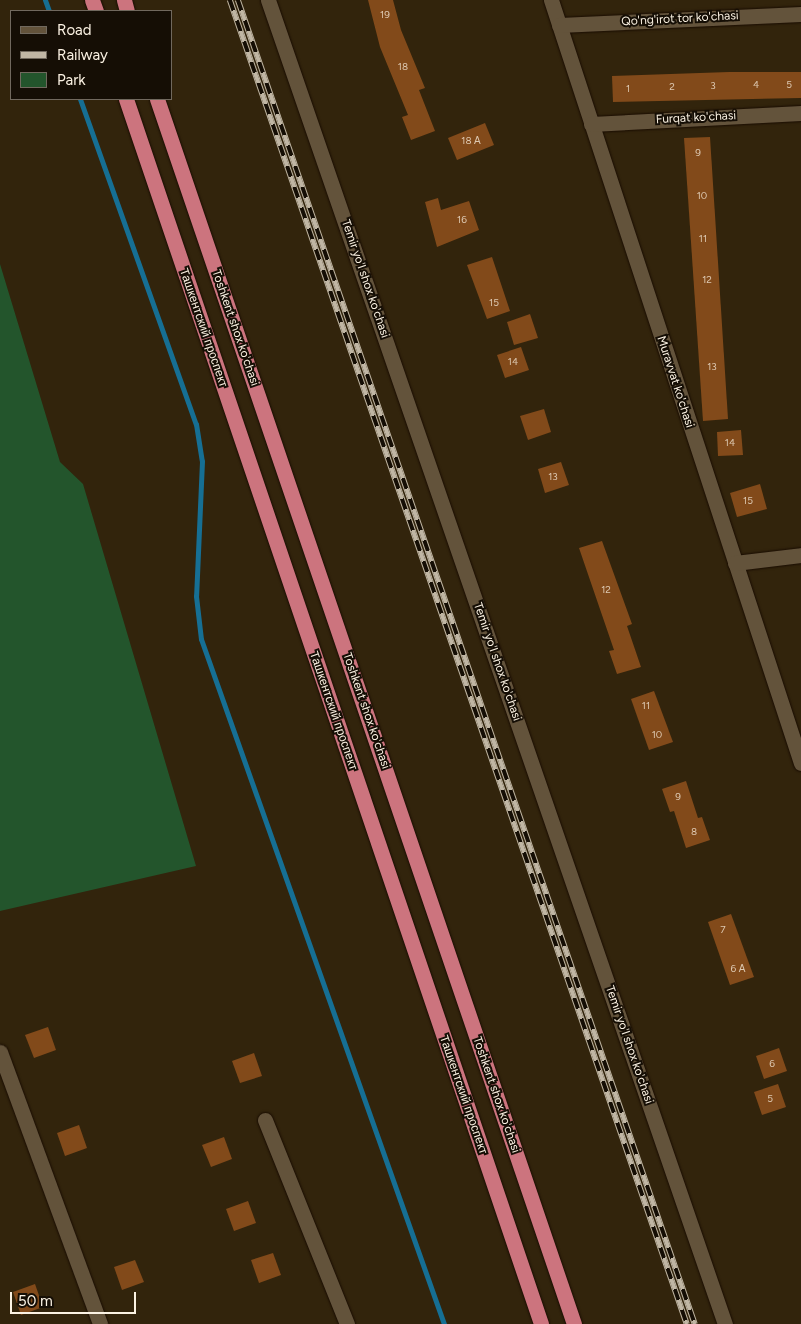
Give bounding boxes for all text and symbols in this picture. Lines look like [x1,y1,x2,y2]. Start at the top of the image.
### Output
house number: 19 [380,9,390,21]
street label: Qo'ng'irot tor ko'chasi [621,9,739,29]
legend [10,10,172,100]
text: Road [57,21,92,39]
text: Railway [57,46,108,64]
house number: 18 [398,61,408,73]
text: Park [57,71,86,89]
house number: 4 [753,79,759,91]
house number: 5 [786,79,792,91]
house number: 3 [710,80,716,92]
house number: 2 [669,81,675,93]
house number: 1 [626,83,630,95]
street label: Furqat ko'chasi [655,109,737,127]
house number: 18 А [461,135,481,147]
house number: 9 [695,147,701,159]
house number: 10 [697,190,707,202]
house number: 16 [457,214,467,226]
street label: Temir yo'l shox ko'chasi [338,218,392,340]
house number: 11 [699,233,707,245]
street label: Ташкентский проспект [176,267,230,389]
street label: Toshkent shox ko'chasi [208,268,262,388]
house number: 12 [702,274,712,286]
house number: 15 [489,297,499,309]
street label: Muravvat ko'chasi [653,334,697,430]
house number: 14 [508,356,518,368]
house number: 13 [707,361,717,373]
house number: 14 [725,437,735,449]
house number: 13 [548,471,558,483]
house number: 15 [743,495,753,507]
house number: 12 [601,584,611,596]
street label: Temir yo'l shox ko'chasi [470,601,524,723]
street label: Ташкентский проспект [306,650,360,772]
street label: Toshkent shox ko'chasi [339,651,393,771]
house number: 11 [642,700,650,712]
house number: 10 [652,729,662,741]
house number: 9 [675,791,681,803]
house number: 8 [691,826,697,838]
house number: 7 [720,924,726,936]
house number: 6 А [731,963,745,975]
street label: Temir yo'l shox ko'chasi [602,984,656,1106]
street label: Ташкентский проспект [436,1034,490,1156]
street label: Toshkent shox ko'chasi [469,1035,523,1155]
house number: 6 [769,1058,775,1070]
house number: 5 [767,1093,773,1105]
scale bar [12,1282,139,1314]
text: 50 m [18,1292,53,1310]

